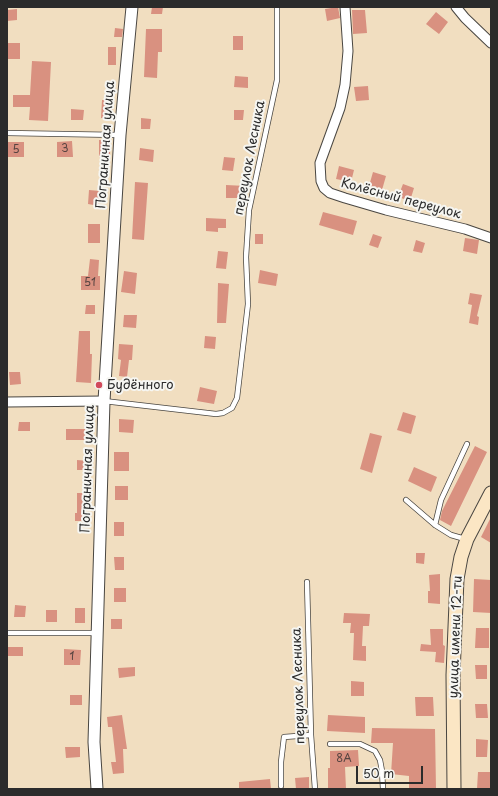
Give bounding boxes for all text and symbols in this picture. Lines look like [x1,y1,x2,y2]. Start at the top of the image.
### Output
street label: Пограничная улица [94,81,118,209]
street label: переулок Лесника [231,99,269,217]
house number: 3 [61,142,69,156]
house number: 5 [12,143,20,157]
street label: Колёсный переулок [339,175,463,223]
house number: 51 [84,276,96,290]
place label: Будённого [107,377,173,393]
marker: Будённого [94,380,104,390]
street label: Пограничная улица [78,405,98,533]
street label: улица имени 12-ти [446,575,466,699]
street label: переулок Лесника [289,628,309,744]
house number: 1 [70,650,74,664]
house number: 8А [336,752,352,766]
scale bar [358,758,425,784]
text: 50 m [363,764,394,782]

